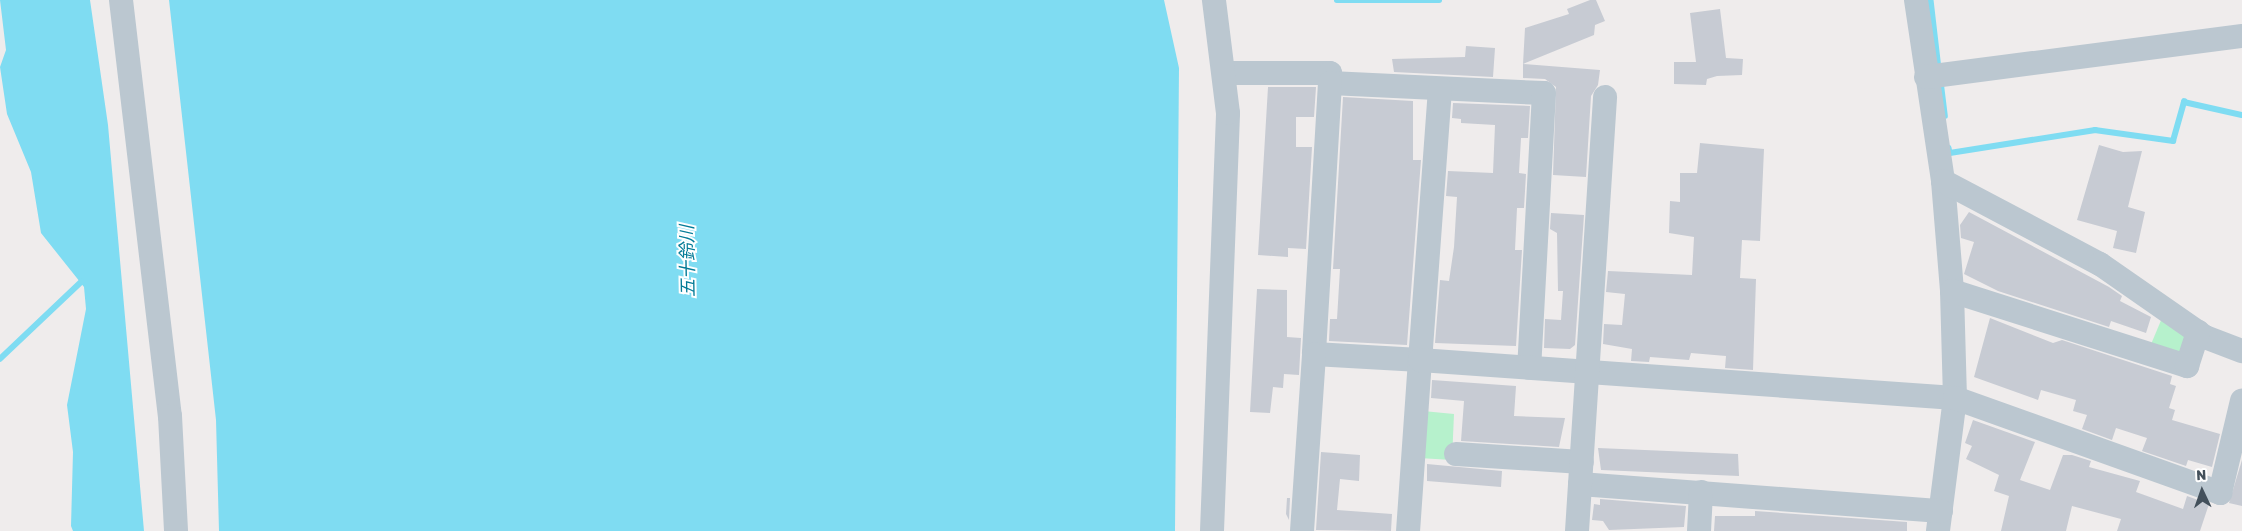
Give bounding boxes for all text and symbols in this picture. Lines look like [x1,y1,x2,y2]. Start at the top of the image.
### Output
water label: 五十鈴川 [677,225,699,297]
north arrow [2177,466,2227,516]
text: N [2196,467,2207,484]

